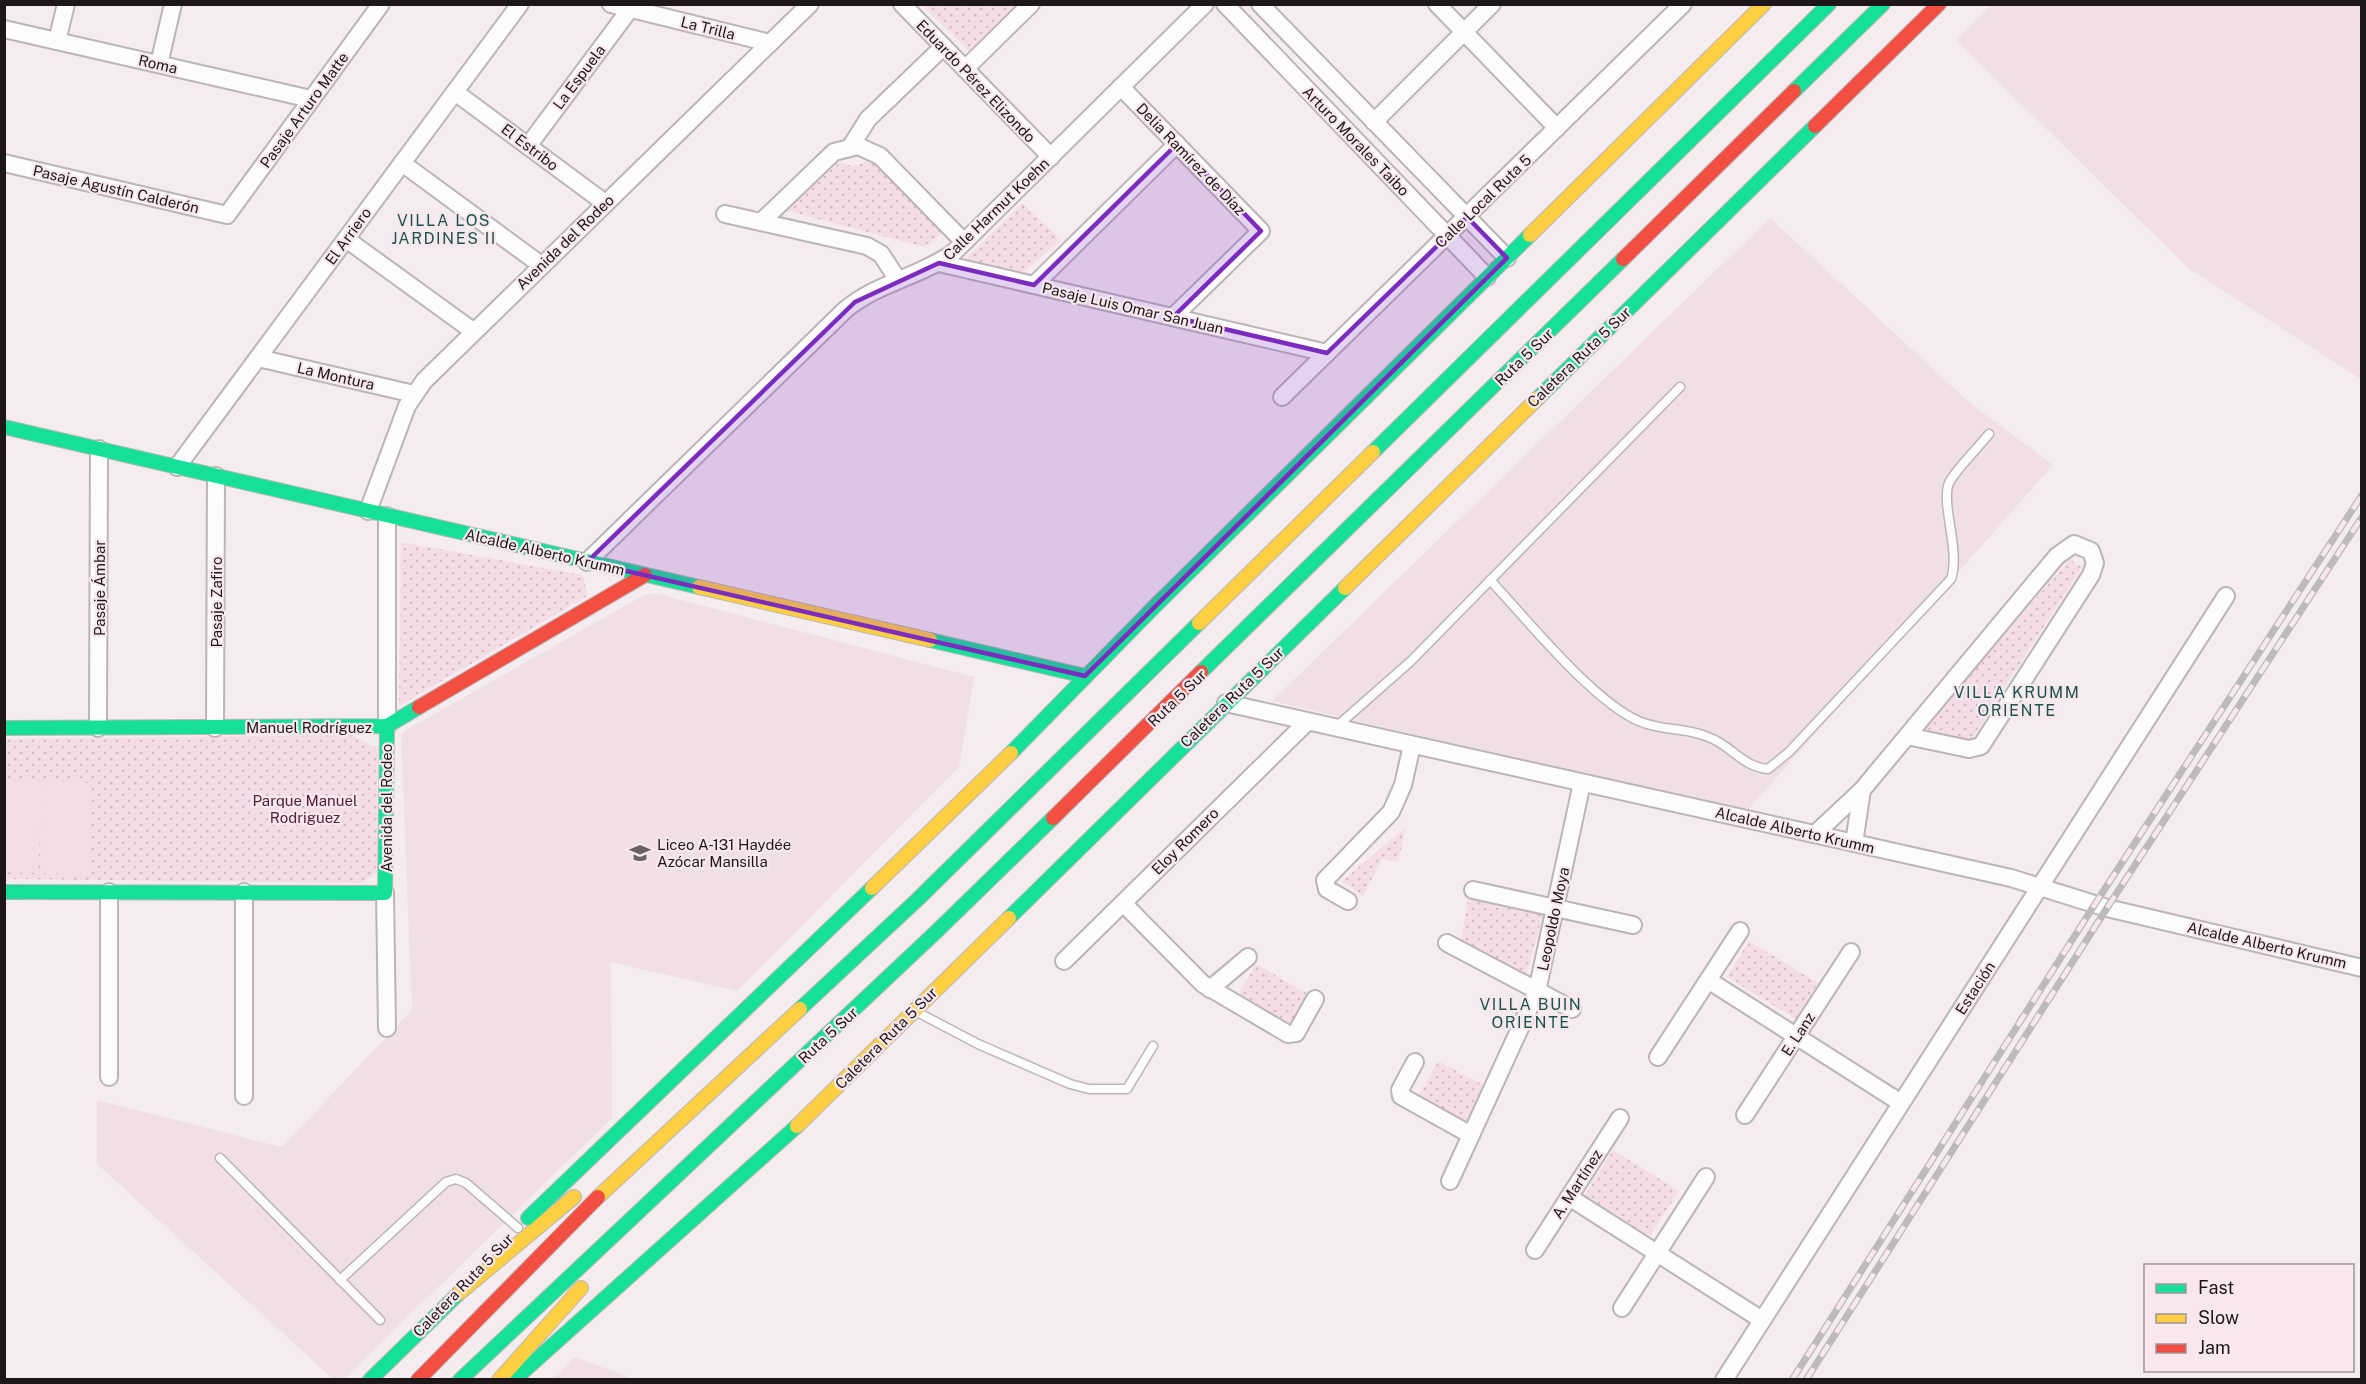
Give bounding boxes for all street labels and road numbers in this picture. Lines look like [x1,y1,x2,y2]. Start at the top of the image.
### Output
street label: La Trilla [679,13,737,43]
street label: Eduardo Pérez Elizondo [913,16,1039,146]
street label: La Espuela [549,42,609,112]
street label: Pasaje Arturo Matte [256,49,352,171]
street label: Roma [137,51,179,77]
street label: Arturo Morales Taibo [1299,83,1413,199]
street label: Delia Ramírez de Díaz [1133,99,1249,219]
street label: El Estribo [498,120,562,174]
street label: Calle Local Ruta 5 [1432,151,1534,251]
street label: Calle Harmut Koehn [940,154,1052,264]
street label: Pasaje Agustín Calderón [31,162,201,216]
street label: Avenida del Rodeo [513,191,617,293]
street label: El Arriero [322,204,374,268]
street label: Pasaje Luis Omar San Juan [1041,279,1225,337]
street label: Caletera Ruta 5 Sur [1524,303,1634,411]
street label: Ruta 5 Sur [1491,325,1557,389]
street label: La Montura [296,359,376,393]
street label: Alcalde Alberto Krumm [464,525,626,579]
street label: Pasaje Ámbar [91,540,108,636]
street label: Pasaje Zafiro [208,556,225,648]
street label: Caletera Ruta 5 Sur [1176,643,1288,751]
street label: Ruta 5 Sur [1144,666,1210,730]
street label: Manuel Rodríguez [246,719,372,736]
street label: Avenida del Rodeo [378,744,395,872]
street label: Alcalde Alberto Krumm [1714,803,1876,857]
street label: Eloy Romero [1148,804,1222,878]
street label: Leopoldo Moya [1534,866,1572,972]
street label: Alcalde Alberto Krumm [2186,918,2348,972]
street label: Estación [1952,958,1998,1018]
street label: Caletera Ruta 5 Sur [832,983,941,1092]
street label: Ruta 5 Sur [795,1003,861,1067]
street label: E. Lanz [1778,1009,1818,1059]
street label: A. Martínez [1548,1146,1606,1222]
street label: Caletera Ruta 5 Sur [409,1230,517,1340]

